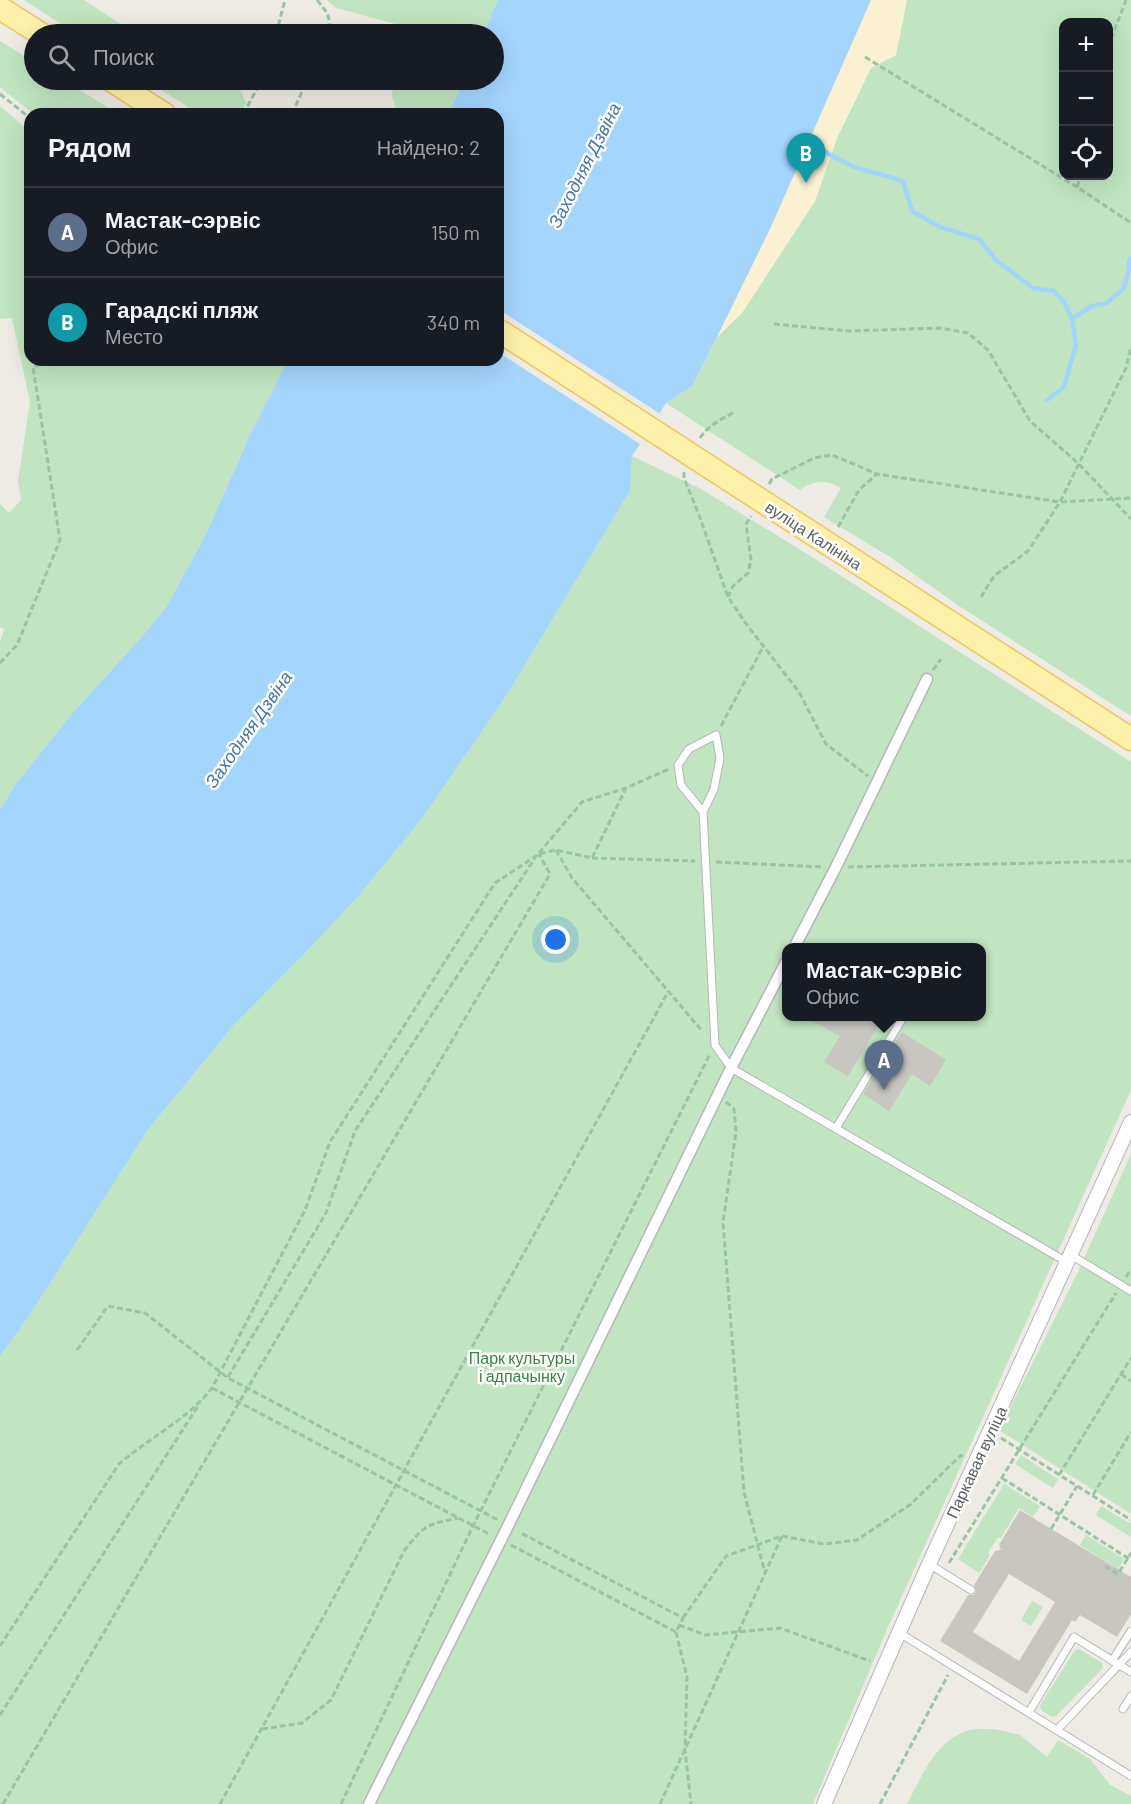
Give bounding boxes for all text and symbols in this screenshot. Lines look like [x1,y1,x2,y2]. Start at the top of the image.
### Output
map controls [1059,18,1113,180]
button: + [1059,18,1113,72]
search box [24,24,504,90]
icon: search [45,41,78,74]
text: Поиск [93,43,154,69]
button: − [1059,72,1113,126]
water label: Заходняя Дзвіна [543,99,625,231]
button: locate [1059,126,1113,180]
text: Рядом [48,131,131,162]
pin: B [786,134,826,183]
text: Найдено: 2 [377,135,480,159]
text: Мастак-сэрвіс [105,206,261,232]
text: A [61,220,74,244]
text: 150 m [431,220,480,244]
text: Офис [105,234,158,258]
text: Гарадскі пляж [105,296,258,322]
text: B [61,310,74,334]
text: 340 m [427,310,480,334]
text: Место [105,324,163,348]
street label: вуліца Калініна [762,497,866,573]
water label: Заходняя Дзвіна [200,666,296,792]
your location [541,925,570,954]
popup [782,943,986,1021]
text: Мастак-сэрвіс [806,956,962,982]
text: Офис [806,984,859,1008]
pin: A [864,1040,904,1090]
park label: Парк культуры і адпачынку [469,1348,575,1385]
street label: Паркавая вуліца [942,1403,1010,1521]

